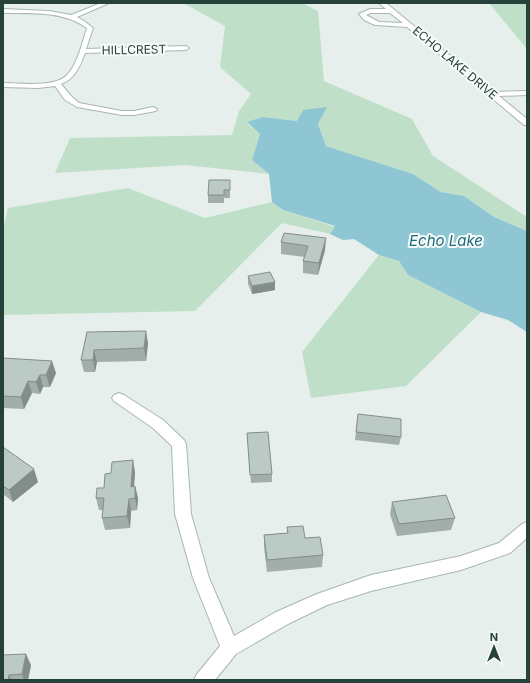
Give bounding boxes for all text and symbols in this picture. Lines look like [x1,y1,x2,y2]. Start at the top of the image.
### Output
street label: ECHO LAKE DRIVE [410,23,501,103]
street label: HILLCREST [102,41,167,58]
water label: Echo Lake [409,231,483,250]
north arrow [474,627,514,667]
text: N [490,630,498,644]

